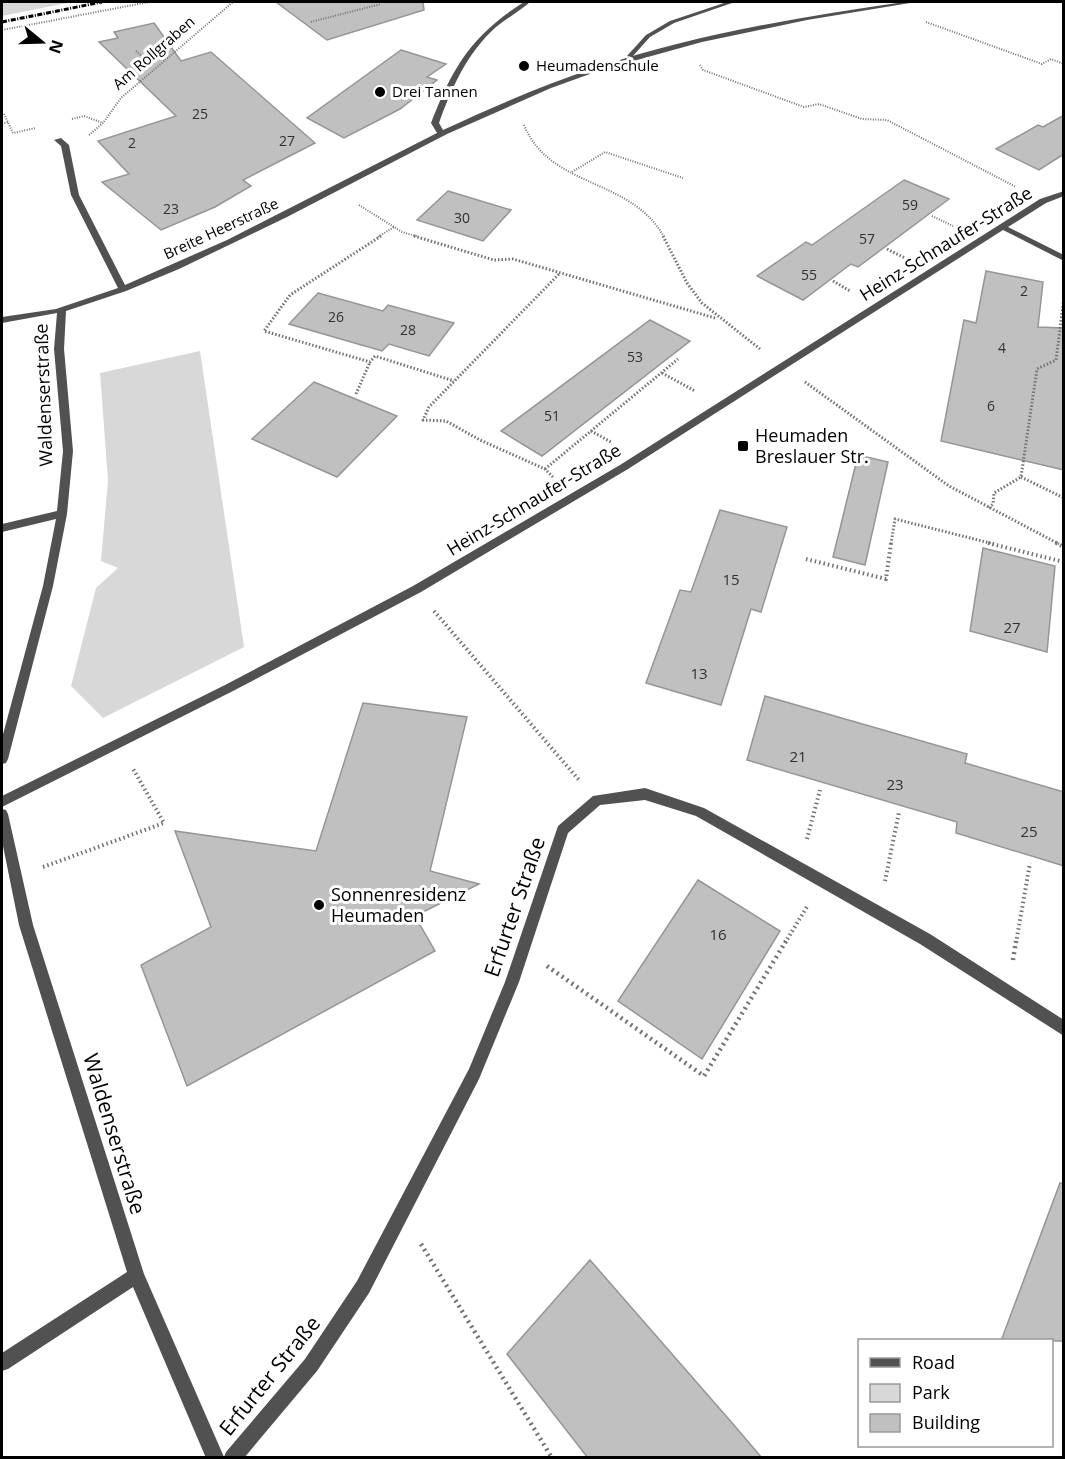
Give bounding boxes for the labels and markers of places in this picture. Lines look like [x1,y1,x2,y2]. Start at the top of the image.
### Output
place label: Heumadenschule [536,55,659,75]
marker: Heumadenschule [517,59,531,73]
place label: Drei Tannen [392,81,478,101]
marker: Drei Tannen [373,85,387,99]
place label: Heumaden Breslauer Str. [755,423,869,468]
marker: Heumaden Breslauer Str. [736,439,750,453]
place label: Sonnenresidenz Heumaden [331,882,466,927]
marker: Sonnenresidenz Heumaden [312,898,326,912]

